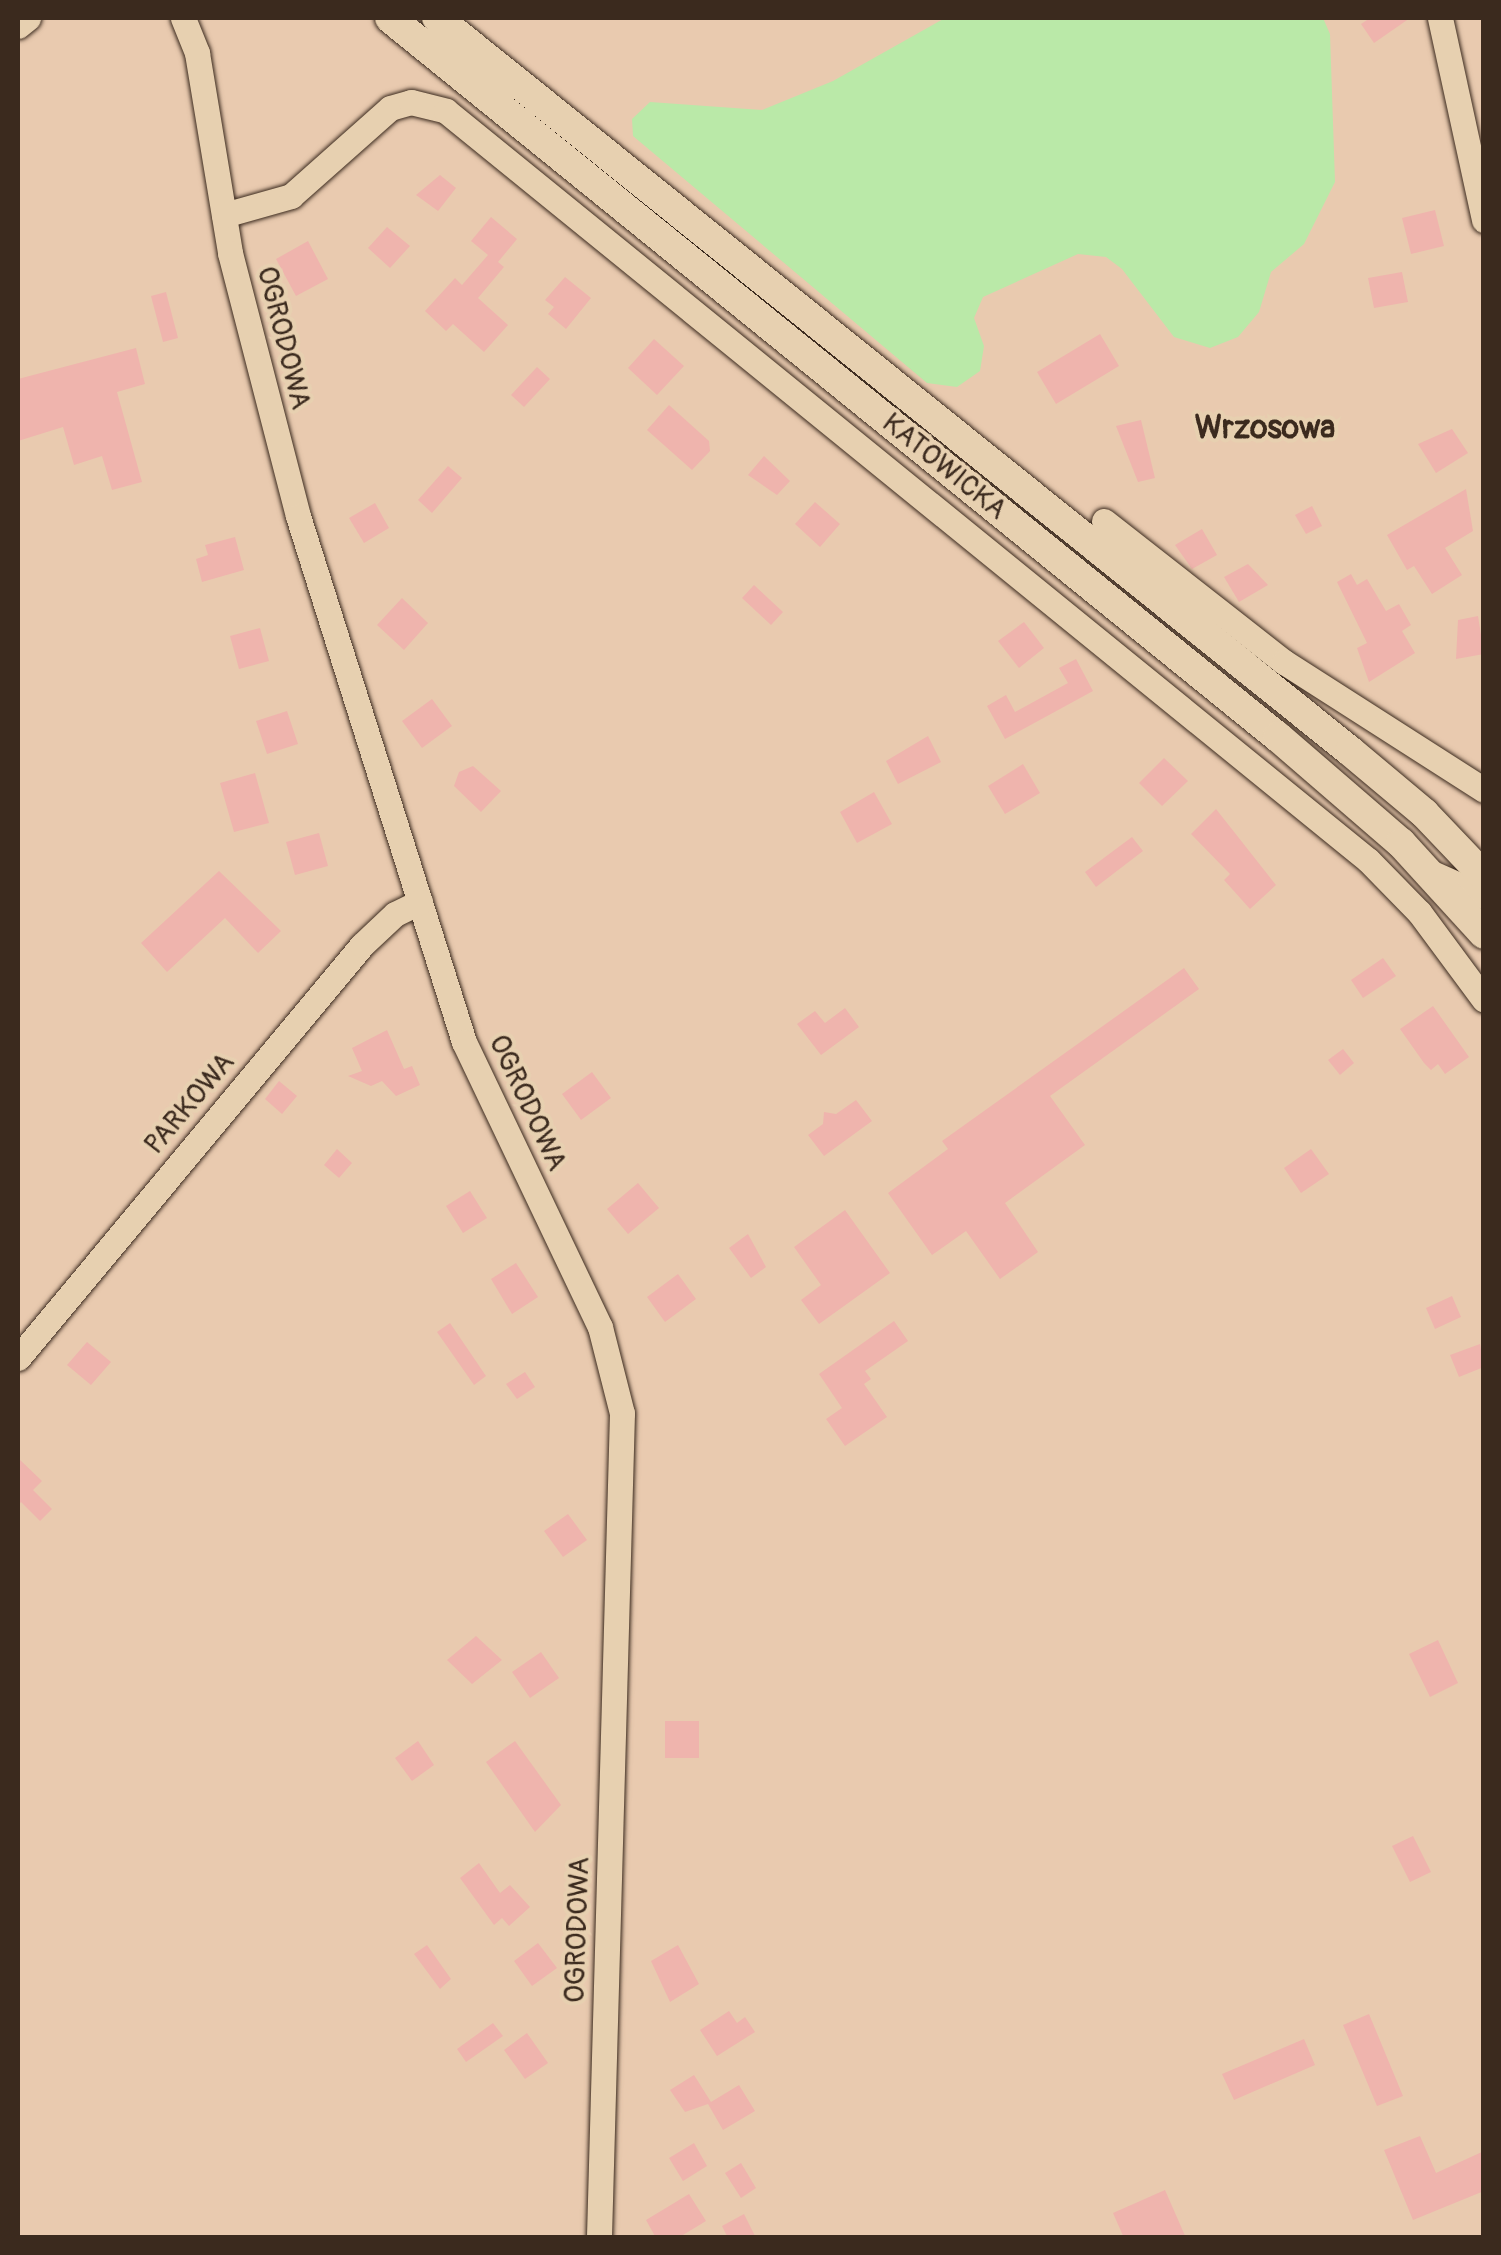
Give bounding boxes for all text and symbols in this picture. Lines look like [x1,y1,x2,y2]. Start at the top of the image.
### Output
street label: OGRODOWA [249,263,317,413]
street label: KATOWICKA [875,407,1013,527]
district label: Wrzosowa [1195,409,1335,447]
street label: OGRODOWA [481,1030,573,1176]
street label: PARKOWA [138,1047,242,1161]
street label: OGRODOWA [559,1856,597,2004]

